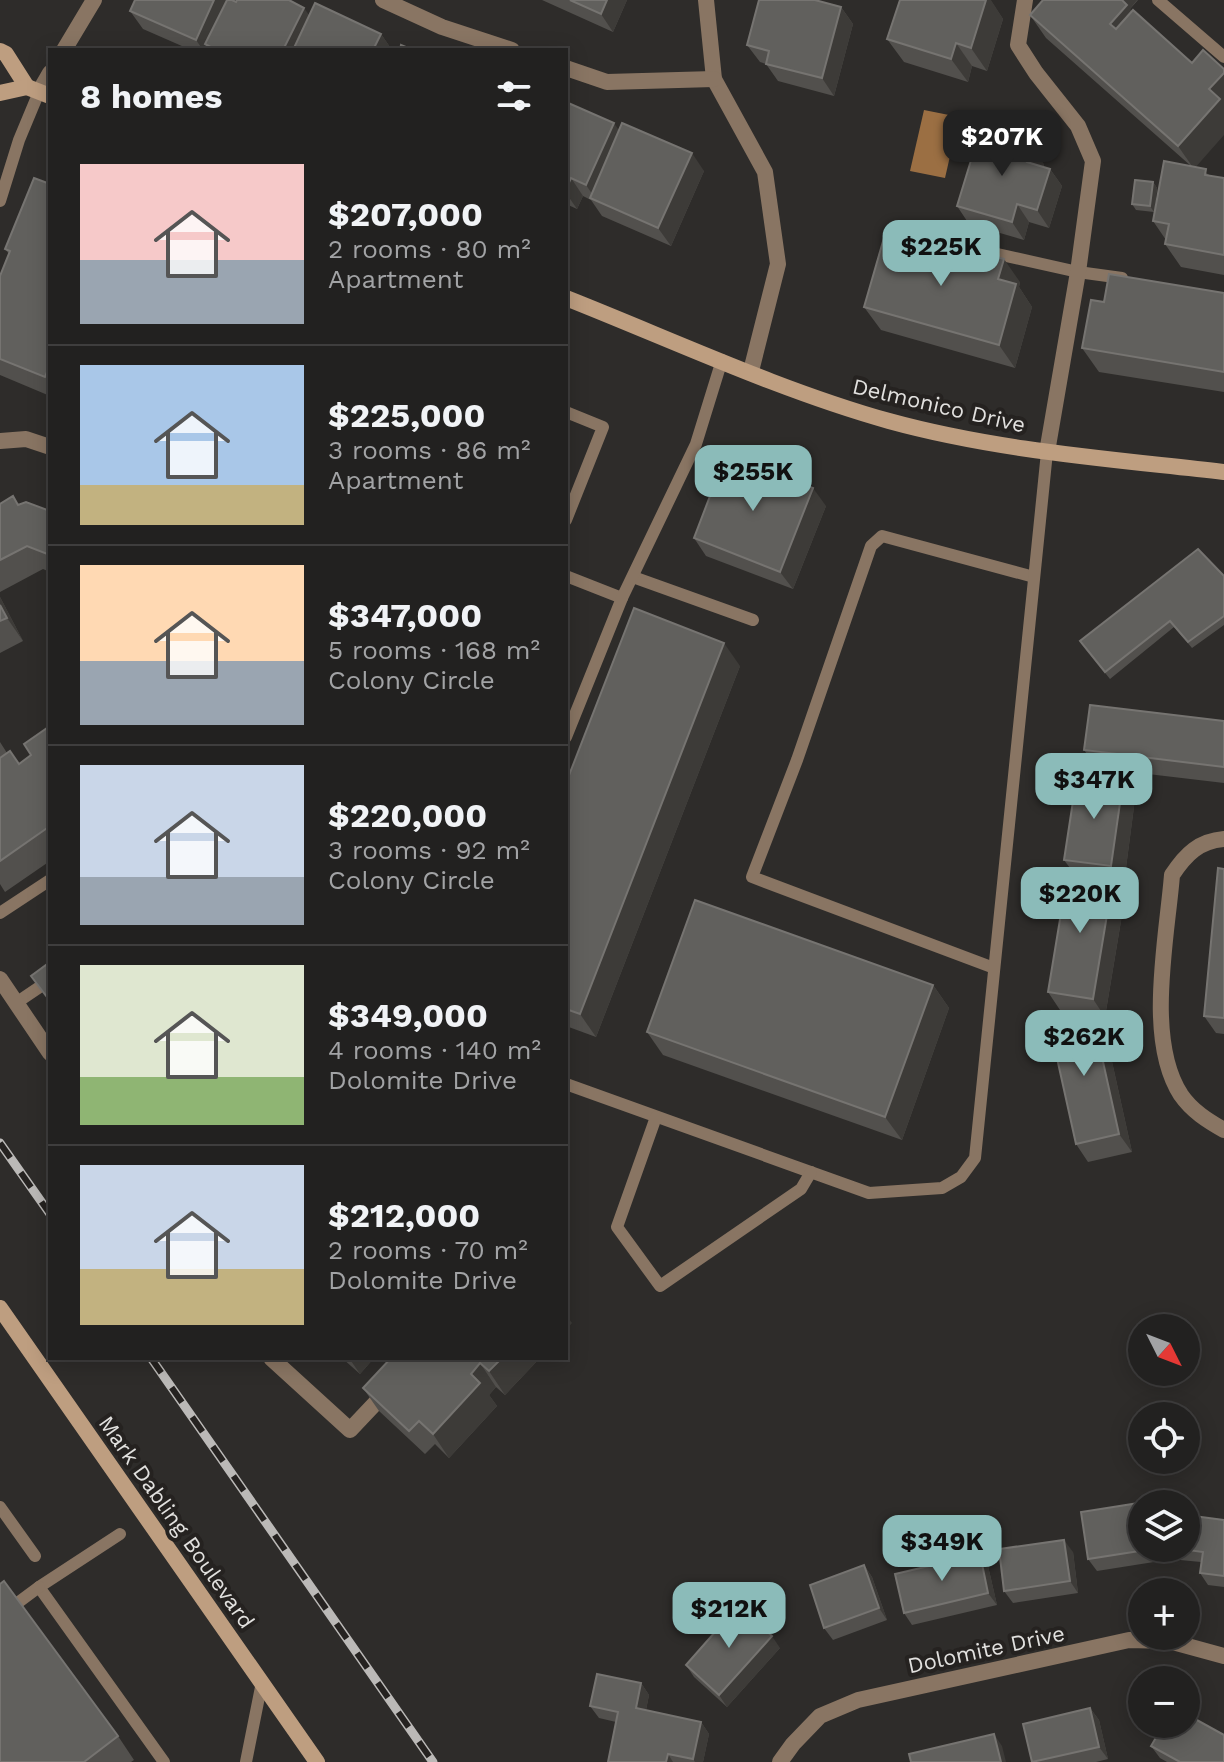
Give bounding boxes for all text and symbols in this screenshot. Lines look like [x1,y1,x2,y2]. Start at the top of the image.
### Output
icon: filters [492,74,536,118]
text: 8 homes [80,76,222,116]
pin: $207K [946,110,1058,178]
text: $207K [961,121,1043,151]
text: $207,000 [328,194,483,234]
icon: home [144,196,240,292]
pin: $225K [885,220,997,288]
text: $225K [901,231,981,261]
text: 2 rooms · 80 m² [328,234,531,264]
text: Apartment [328,264,464,294]
street label: Delmonico Drive [850,373,1028,438]
text: $225,000 [328,395,485,435]
icon: home [144,397,240,493]
text: 3 rooms · 86 m² [328,435,530,465]
pin: $255K [697,445,809,513]
text: $255K [713,456,793,486]
text: Apartment [328,465,464,495]
text: $347,000 [328,595,482,635]
icon: home [144,597,240,693]
text: 5 rooms · 168 m² [328,635,540,665]
text: Colony Circle [328,665,495,695]
pin: $347K [1038,753,1150,821]
text: $347K [1053,764,1135,794]
text: $220,000 [328,795,487,835]
icon: home [144,797,240,893]
text: 3 rooms · 92 m² [328,835,530,865]
text: Colony Circle [328,865,495,895]
pin: $220K [1024,867,1136,935]
text: $220K [1039,878,1121,908]
text: $349,000 [328,995,488,1035]
icon: home [144,997,240,1093]
pin: $262K [1028,1010,1140,1078]
text: $262K [1043,1021,1125,1051]
text: 4 rooms · 140 m² [328,1035,541,1065]
text: Dolomite Drive [328,1065,517,1095]
text: $212,000 [328,1195,480,1235]
icon: home [144,1197,240,1293]
text: 2 rooms · 70 m² [328,1235,528,1265]
text: Dolomite Drive [328,1265,517,1295]
north arrow [1128,1314,1200,1386]
map controls [1128,1314,1200,1738]
button: locate [1128,1402,1200,1474]
street label: Mark Dabling Boulevard [94,1411,259,1633]
button: layers [1128,1490,1200,1562]
pin: $349K [886,1515,998,1583]
text: $349K [901,1526,983,1556]
button: + [1128,1578,1200,1650]
pin: $212K [673,1582,785,1650]
text: $212K [691,1593,767,1623]
street label: Dolomite Drive [905,1621,1067,1678]
button: − [1128,1666,1200,1738]

